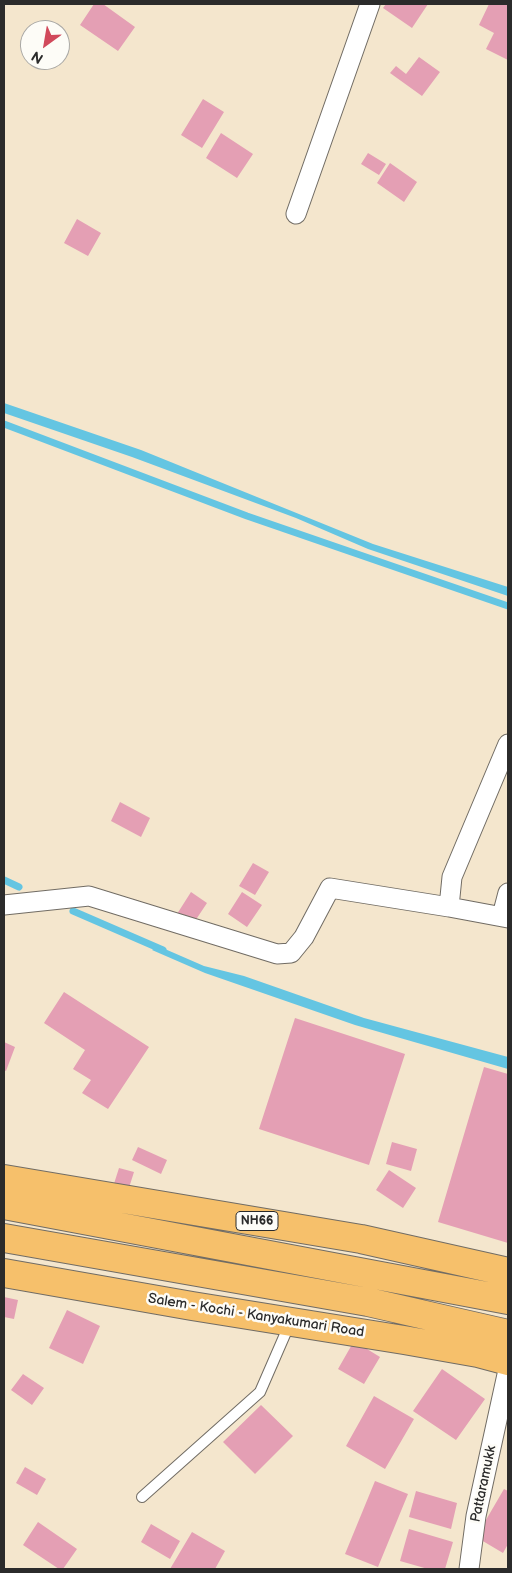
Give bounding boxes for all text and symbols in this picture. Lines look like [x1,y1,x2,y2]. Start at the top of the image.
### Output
north arrow [20,20,70,70]
text: N [28,47,46,67]
road number: NH66 [236,1212,278,1230]
street label: Salem - Kochi - Kanyakumari Road [147,1291,365,1341]
street label: Pattaramukk [468,1444,500,1524]

